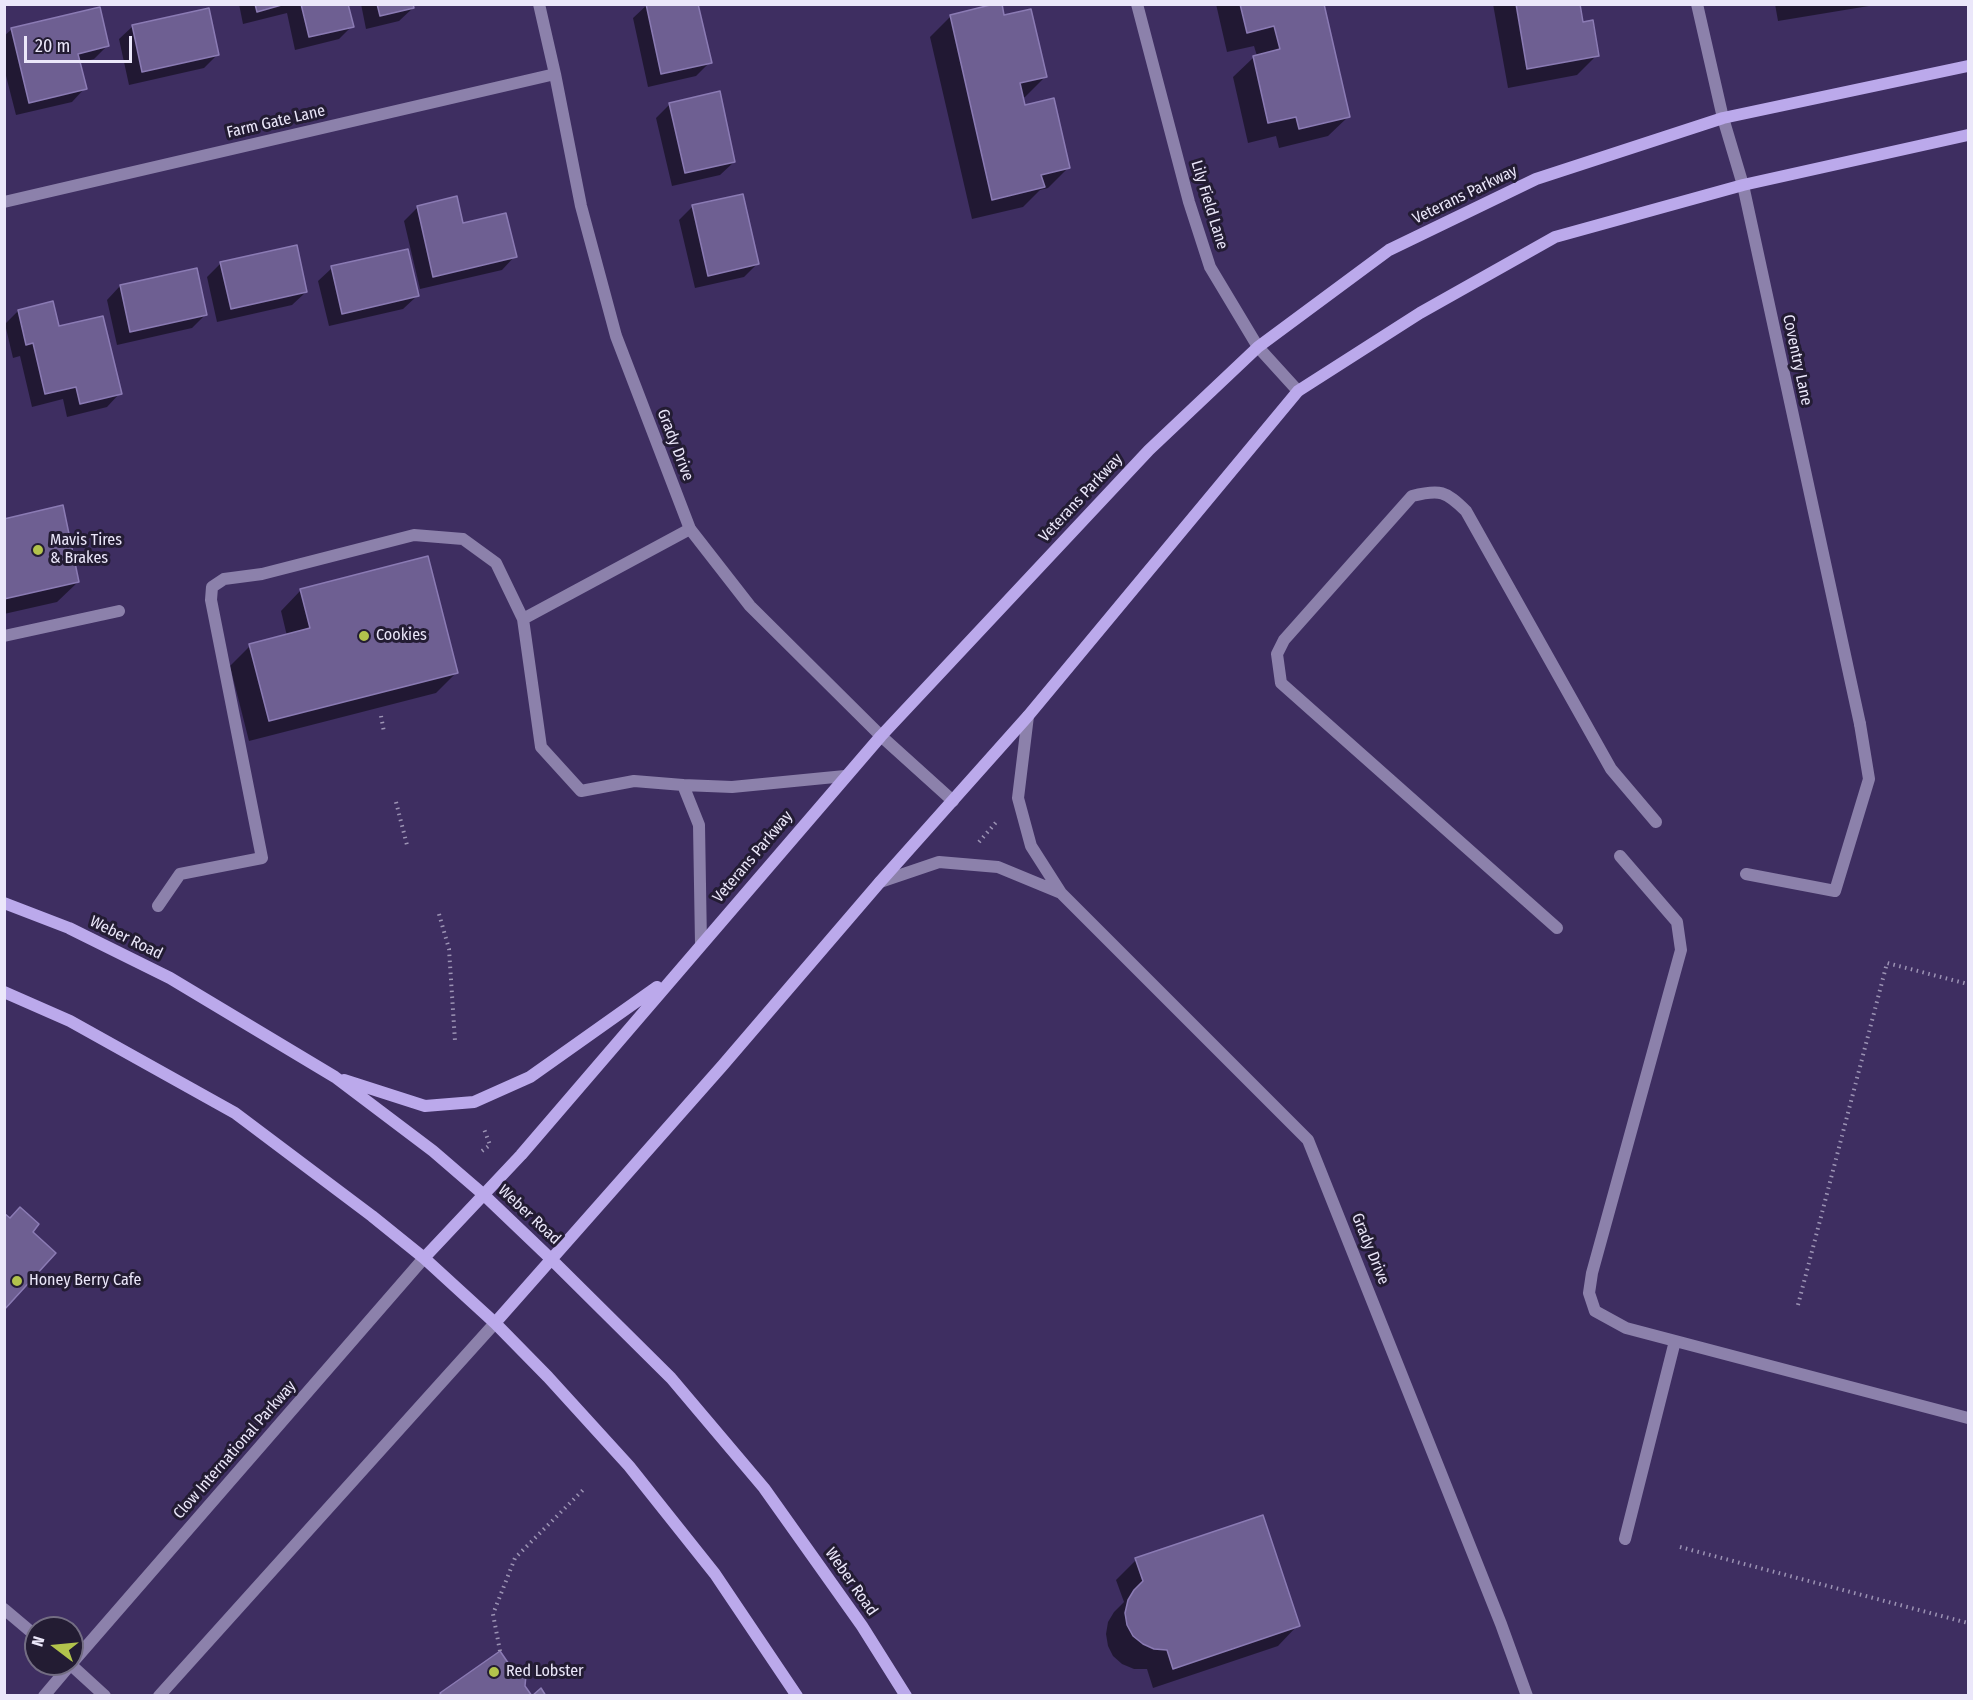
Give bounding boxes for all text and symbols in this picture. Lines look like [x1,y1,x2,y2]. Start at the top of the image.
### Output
scale bar [27,24,135,62]
text: 20 m [35,35,70,57]
street label: Farm Gate Lane [225,101,327,143]
street label: Lily Field Lane [1186,158,1232,252]
street label: Veterans Parkway [1410,161,1520,229]
street label: Coventry Lane [1778,313,1816,407]
street label: Grady Drive [653,406,697,484]
street label: Veterans Parkway [1035,450,1127,546]
place label: Mavis Tires & Brakes [50,531,122,569]
marker: Mavis Tires & Brakes [31,543,45,557]
place label: Cookies [376,626,427,646]
marker: Cookies [357,629,371,643]
street label: Veterans Parkway [709,807,797,907]
street label: Weber Road [86,912,166,964]
street label: Weber Road [494,1181,564,1249]
street label: Grady Drive [1347,1210,1393,1288]
place label: Honey Berry Cafe [29,1271,141,1291]
marker: Honey Berry Cafe [10,1274,24,1288]
street label: Clow International Parkway [170,1377,300,1523]
street label: Weber Road [821,1544,881,1620]
north arrow [24,1616,84,1676]
text: N [28,1634,49,1649]
place label: Red Lobster [506,1662,584,1682]
marker: Red Lobster [487,1665,501,1679]

